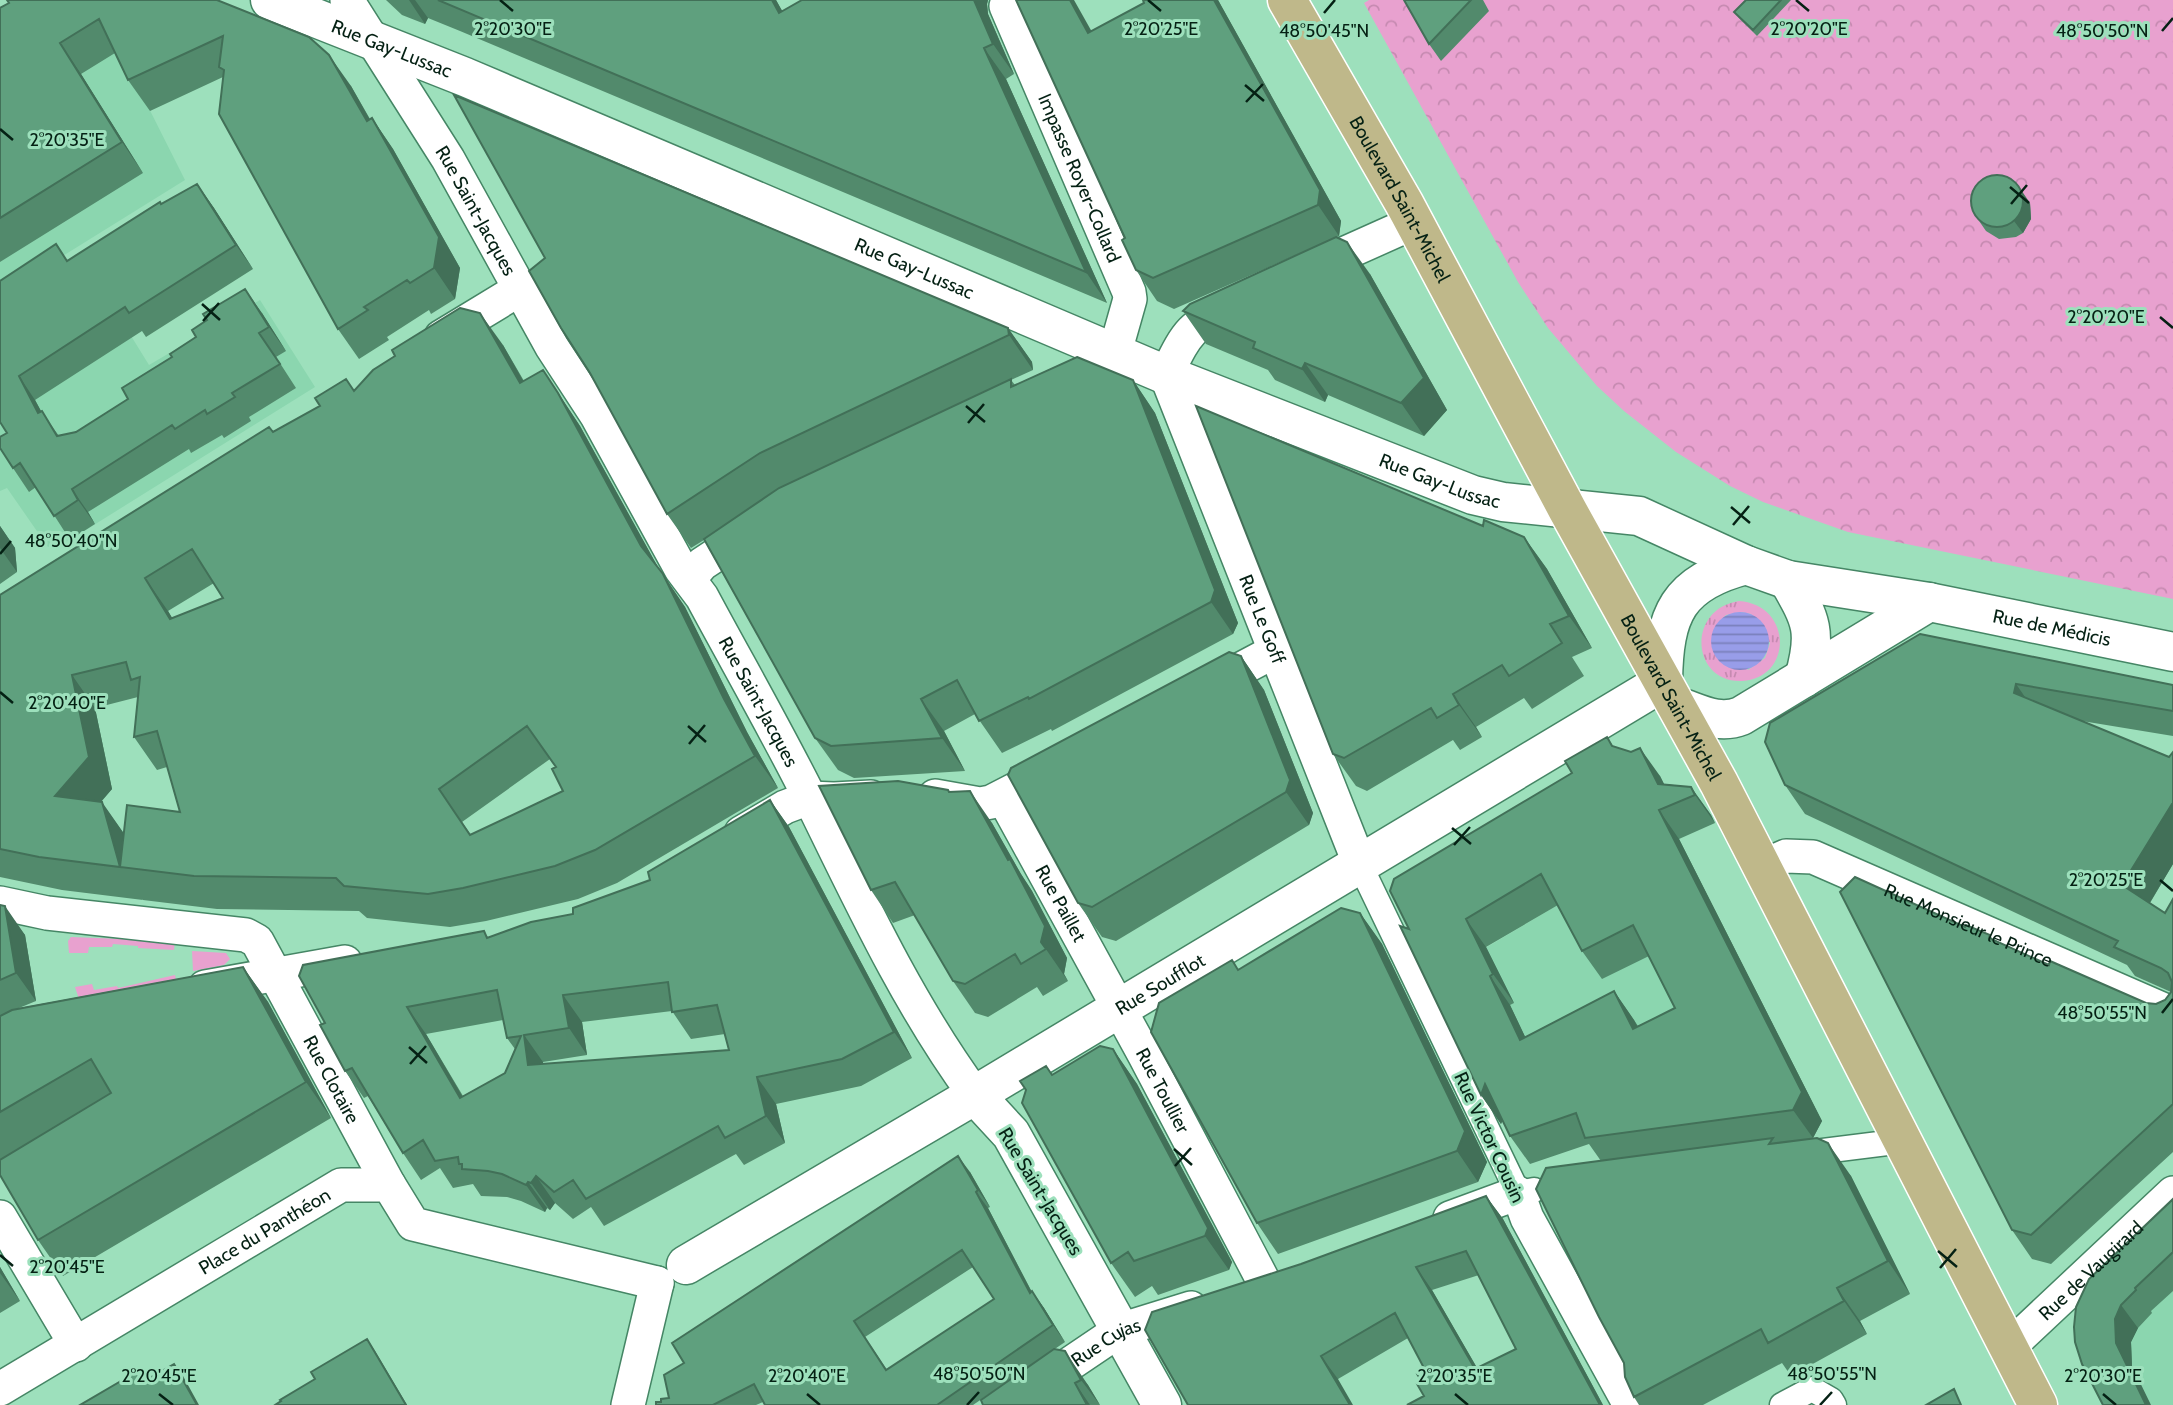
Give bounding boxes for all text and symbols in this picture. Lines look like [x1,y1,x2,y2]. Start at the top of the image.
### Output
street label: Rue Gay-Lussac [328,15,455,83]
text: 2°20'30"E [474,18,552,40]
text: 2°20'25"E [1124,18,1198,40]
text: 2°20'20"E [1770,18,1848,40]
text: 48°50'45"N [1279,20,1369,42]
text: 48°50'50"N [2056,20,2148,42]
street label: Impasse Royer-Collard [1033,90,1126,266]
street label: Boulevard Saint-Michel [1344,112,1455,287]
text: 2°20'35"E [29,129,105,151]
street label: Rue Saint-Jacques [430,141,521,280]
street label: Rue Gay-Lussac [851,233,978,304]
text: 2°20'20"E [2067,306,2145,328]
street label: Rue Gay-Lussac [1376,448,1503,513]
text: 48°50'40"N [24,530,118,552]
street label: Rue Le Goff [1234,571,1290,668]
street label: Rue de Médicis [1991,604,2113,651]
street label: Boulevard Saint-Michel [1616,610,1726,785]
street label: Rue Saint-Jacques [714,632,803,771]
text: 2°20'40"E [28,692,106,714]
street label: Rue Paillet [1030,861,1091,946]
text: 2°20'25"E [2069,869,2143,891]
street label: Rue Monsieur le Prince [1881,878,2056,972]
street label: Rue Soufflot [1111,948,1210,1020]
text: 48°50'55"N [2057,1002,2147,1024]
street label: Rue Clotaire [298,1032,365,1128]
street label: Rue Toullier [1131,1044,1194,1137]
street label: Rue Victor Cousin [1449,1068,1530,1206]
street label: Rue Saint-Jacques [993,1123,1088,1259]
street label: Place du Panthéon [195,1183,335,1280]
street label: Rue de Vaugirard [2034,1216,2148,1325]
text: 2°20'45"E [29,1256,105,1278]
street label: Rue Cujas [1067,1313,1144,1372]
text: 48°50'50"N [933,1363,1025,1385]
text: 48°50'55"N [1787,1363,1877,1385]
text: 2°20'45"E [121,1365,197,1387]
text: 2°20'40"E [768,1365,846,1387]
text: 2°20'35"E [1417,1365,1493,1387]
text: 2°20'30"E [2064,1365,2142,1387]

